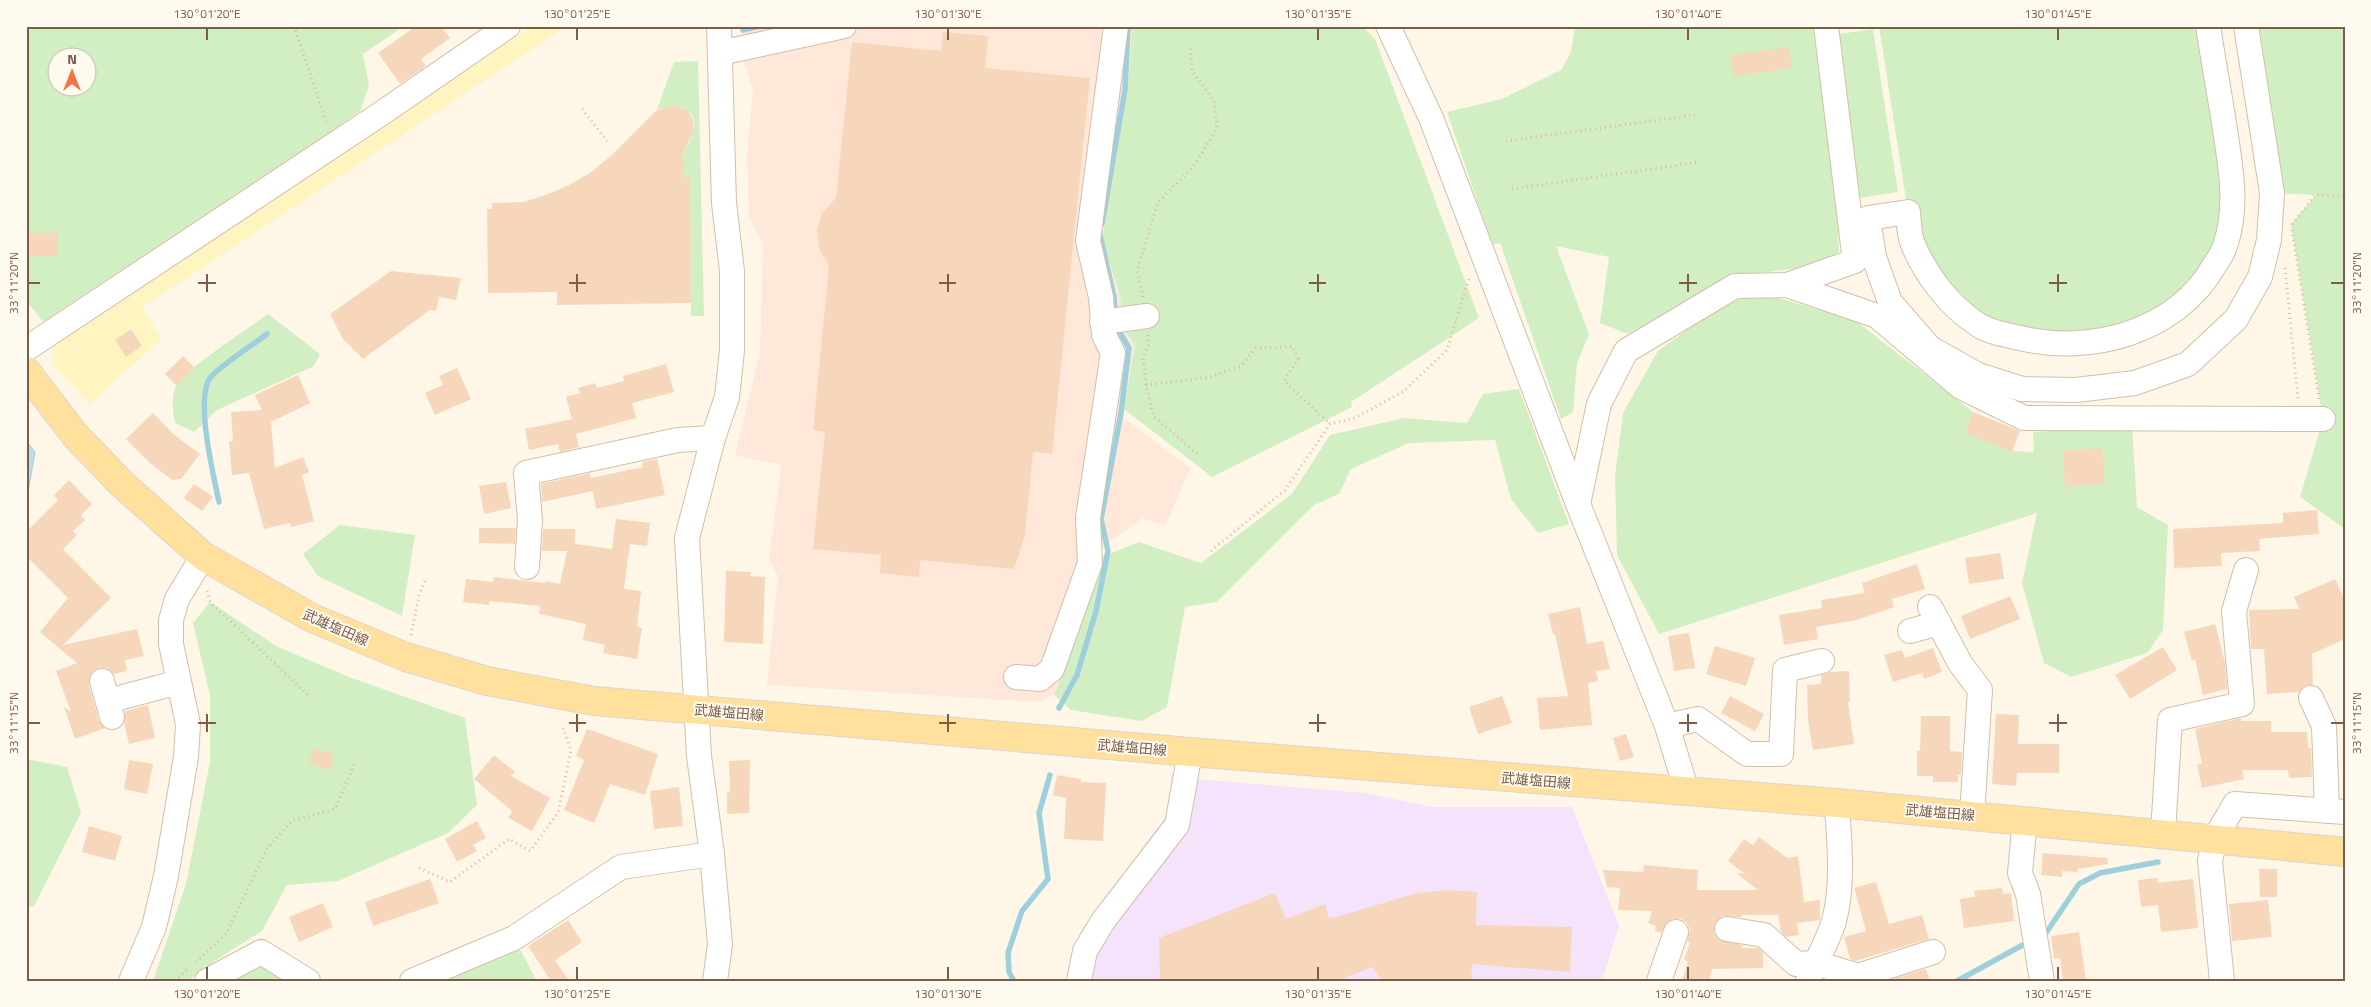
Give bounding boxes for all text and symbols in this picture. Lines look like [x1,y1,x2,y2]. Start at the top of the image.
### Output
text: 130°01'20"E [173,4,241,23]
text: 130°01'25"E [543,4,611,23]
text: 130°01'30"E [914,4,982,23]
text: 130°01'35"E [1284,4,1352,23]
text: 130°01'40"E [1654,4,1722,23]
text: 130°01'45"E [2024,4,2092,23]
north arrow [48,48,98,98]
text: N [67,48,77,69]
text: 33°11'20"N [4,252,23,314]
text: 33°11'20"N [2347,252,2366,314]
street label: 武雄塩田線 [300,603,372,651]
text: 33°11'15"N [4,692,23,754]
text: 33°11'15"N [2347,692,2366,754]
street label: 武雄塩田線 [693,698,765,726]
street label: 武雄塩田線 [1096,733,1168,761]
street label: 武雄塩田線 [1500,766,1572,794]
street label: 武雄塩田線 [1904,798,1976,826]
text: 130°01'20"E [173,984,241,1003]
text: 130°01'25"E [543,984,611,1003]
text: 130°01'30"E [914,984,982,1003]
text: 130°01'35"E [1284,984,1352,1003]
text: 130°01'40"E [1654,984,1722,1003]
text: 130°01'45"E [2024,984,2092,1003]

